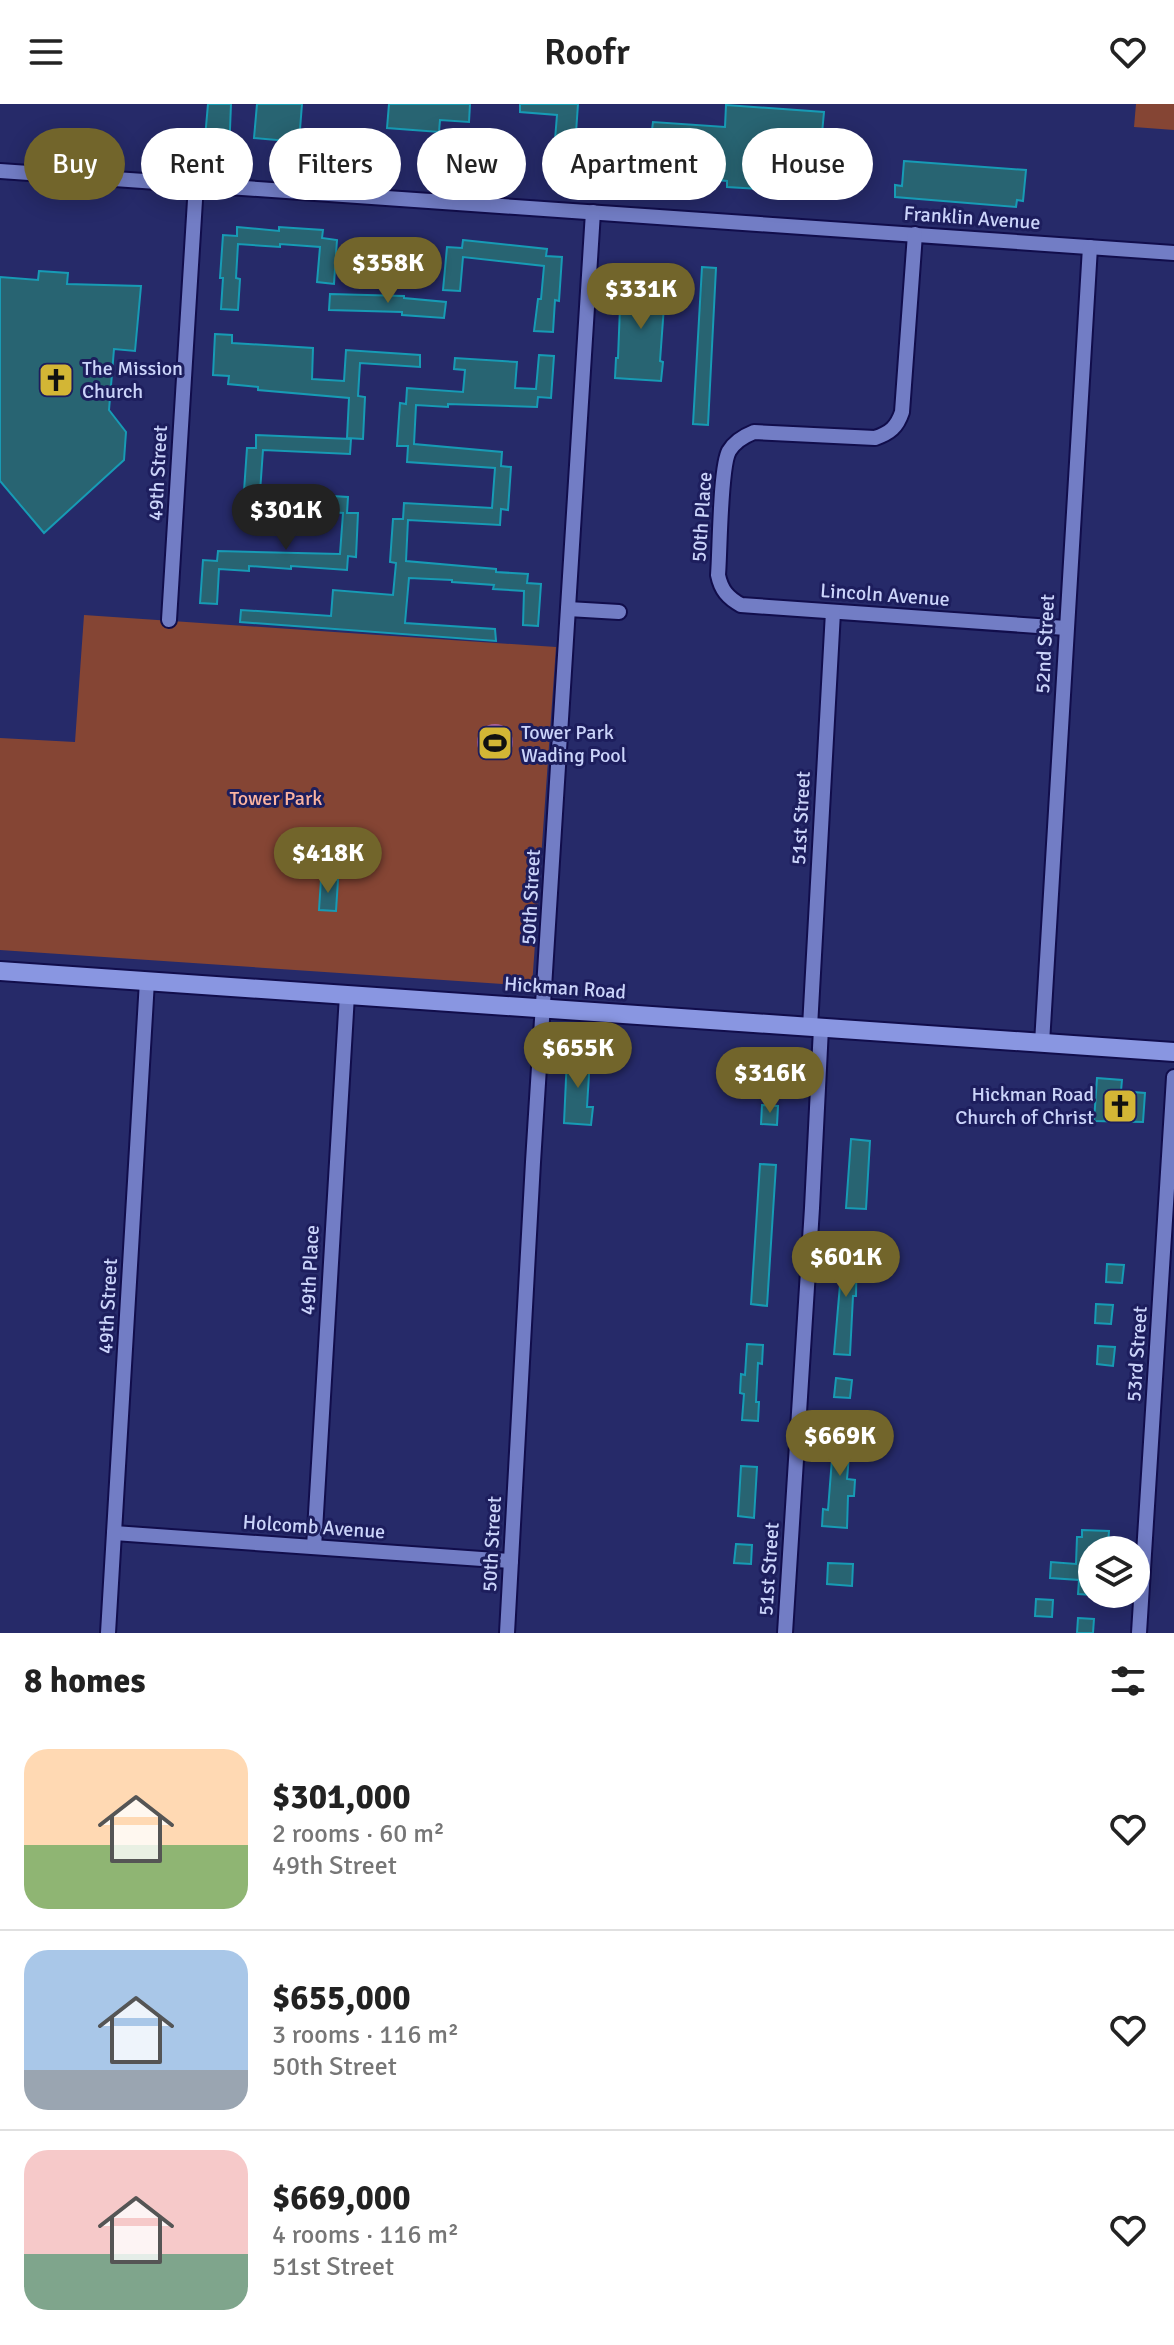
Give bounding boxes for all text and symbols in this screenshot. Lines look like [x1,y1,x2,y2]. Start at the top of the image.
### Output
icon: menu [24,30,68,74]
text: Roofr [544,30,630,75]
icon: heart [1106,30,1150,74]
chip: Buy [24,128,125,200]
chip: Rent [141,128,253,200]
chip: Filters [269,128,401,200]
chip: New [417,128,526,200]
chip: Apartment [542,128,726,200]
chip: House [742,128,873,200]
street label: Franklin Avenue [903,201,1041,235]
pin: $358K [332,237,444,305]
text: $358K [352,247,424,279]
pin: $331K [585,263,697,331]
text: $331K [605,273,677,305]
place label: The Mission Church [82,356,183,404]
church icon: The Mission Church [37,361,75,399]
street label: 49th Street [143,424,173,522]
street label: 50th Place [686,471,718,563]
pin: $301K [230,484,342,552]
text: $301K [250,494,322,526]
street label: Lincoln Avenue [819,578,951,612]
street label: 52nd Street [1030,594,1060,694]
place label: Tower Park Wading Pool [521,720,627,768]
sports icon: Tower Park Wading Pool [476,724,514,762]
street label: 51st Street [786,770,816,866]
park label: Tower Park [230,786,322,811]
pin: $418K [272,827,384,895]
text: $418K [292,837,364,869]
street label: 50th Street [516,848,546,946]
street label: Hickman Road [503,971,627,1005]
pin: $655K [522,1022,634,1090]
text: $655K [542,1032,614,1064]
pin: $316K [714,1047,826,1115]
text: $316K [734,1057,806,1089]
place label: Hickman Road Church of Christ [955,1082,1094,1130]
church icon: Hickman Road Church of Christ [1101,1087,1139,1125]
street label: 49th Place [295,1224,325,1316]
pin: $601K [790,1231,902,1299]
text: $601K [810,1241,882,1273]
street label: 49th Street [93,1257,123,1355]
street label: 53rd Street [1121,1305,1153,1403]
pin: $669K [784,1410,896,1478]
text: $669K [804,1420,876,1452]
street label: 50th Street [477,1495,507,1593]
street label: Holcomb Avenue [242,1510,386,1544]
street label: 51st Street [753,1521,785,1617]
map controls [1078,1536,1150,1608]
button: layers [1078,1536,1150,1608]
icon: filters [1106,1659,1150,1703]
text: 8 homes [24,1660,145,1702]
text: $301,000 [272,1776,411,1818]
icon: home [88,1781,184,1877]
icon: heart [1106,1807,1150,1851]
text: 2 rooms · 60 m² [272,1818,445,1850]
text: 49th Street [272,1850,397,1882]
text: $655,000 [272,1977,411,2019]
icon: home [88,1982,184,2078]
icon: heart [1106,2008,1150,2052]
text: 3 rooms · 116 m² [272,2019,459,2051]
text: 50th Street [272,2051,397,2083]
text: $669,000 [272,2177,411,2219]
icon: home [88,2182,184,2278]
icon: heart [1106,2208,1150,2252]
text: 4 rooms · 116 m² [272,2219,459,2251]
text: 51st Street [272,2251,394,2283]

